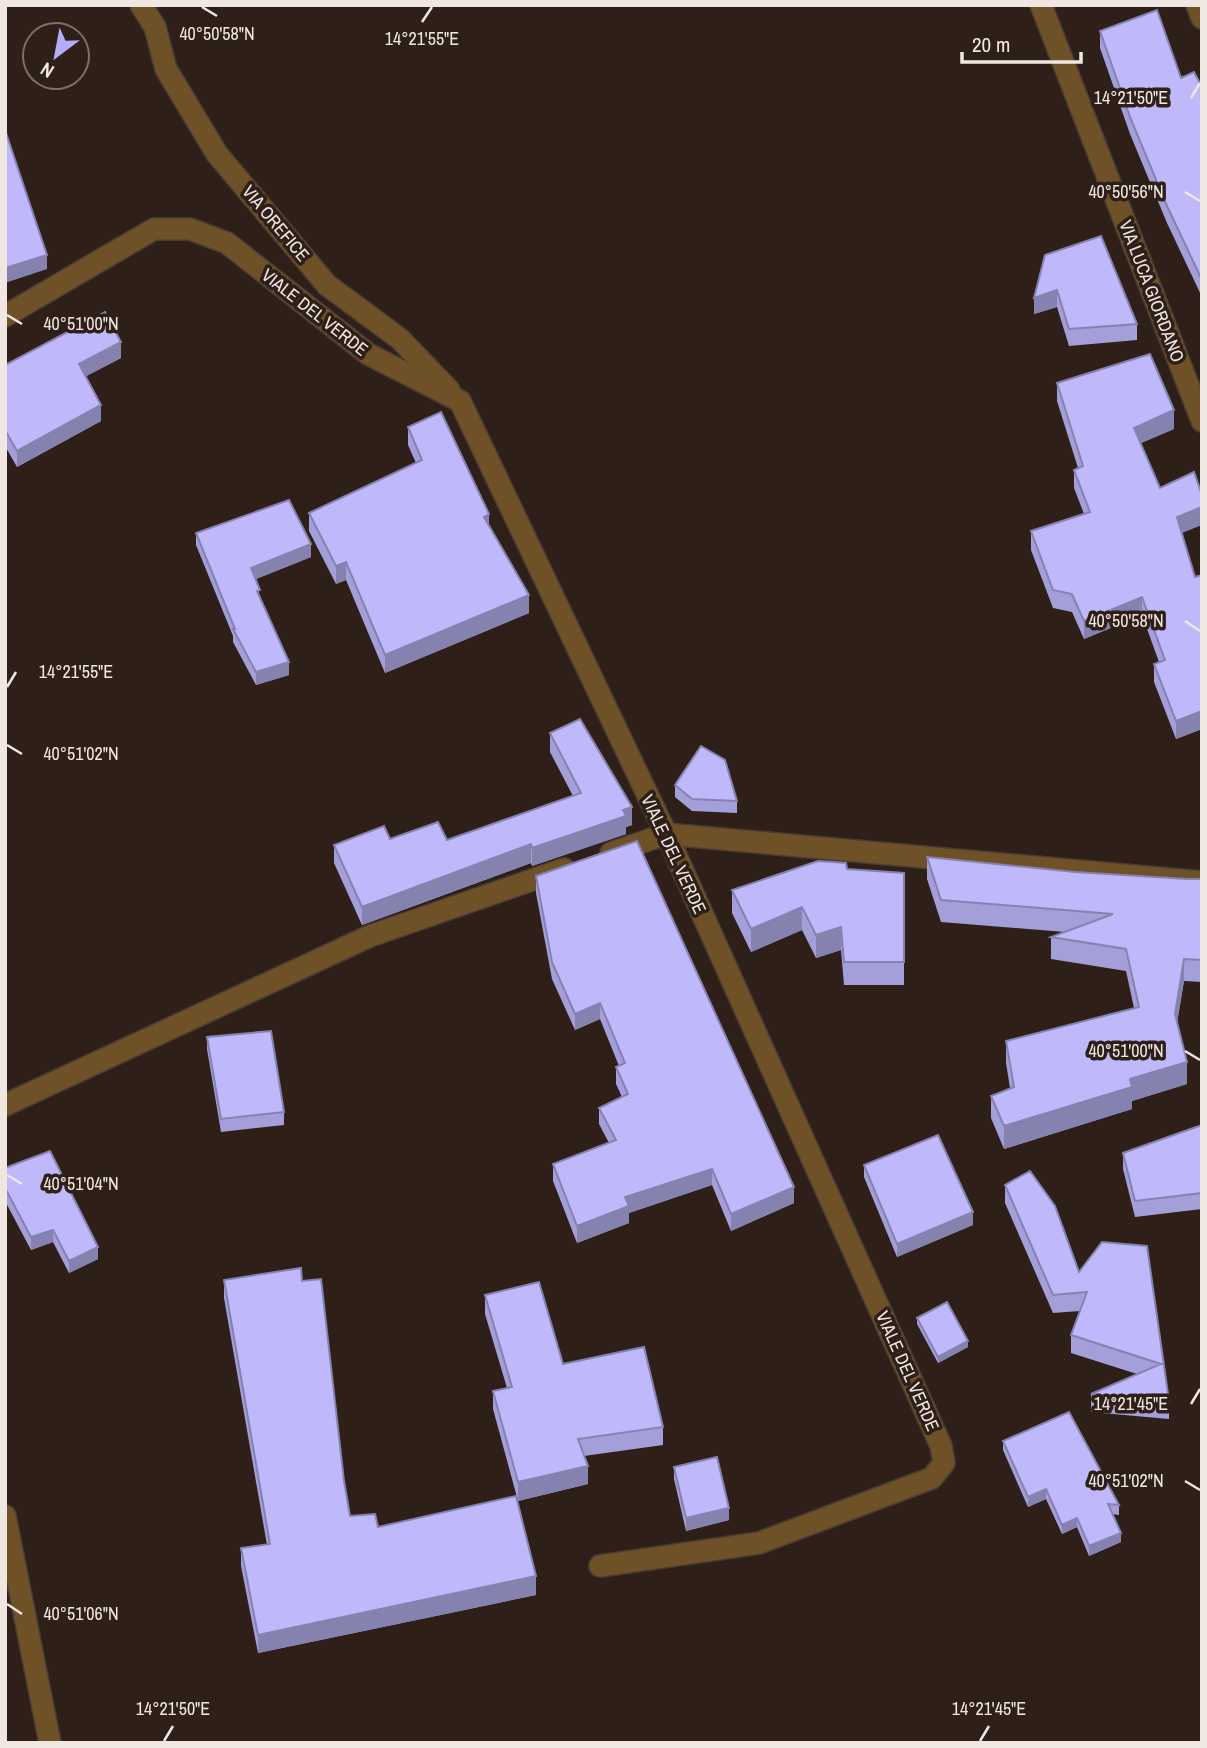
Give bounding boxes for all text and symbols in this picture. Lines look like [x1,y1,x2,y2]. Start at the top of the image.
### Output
north arrow [21,21,91,91]
text: 40°50'58"N [179,21,255,46]
scale bar [962,21,1081,65]
text: 14°21'55"E [385,26,459,51]
text: 20 m [972,30,1010,59]
text: N [35,56,59,84]
text: 14°21'50"E [1094,85,1168,110]
street label: VIA OREFICE [237,179,315,267]
text: 40°50'56"N [1088,179,1164,204]
street label: VIA LUCA GIORDANO [1113,216,1191,366]
street label: VIALE DEL VERDE [256,262,374,362]
text: 40°51'00"N [43,311,119,336]
text: 40°50'58"N [1088,608,1164,633]
text: 14°21'55"E [39,659,113,684]
text: 40°51'02"N [43,741,119,766]
street label: VIALE DEL VERDE [635,790,713,918]
text: 40°51'00"N [1088,1038,1164,1063]
text: 40°51'04"N [43,1171,119,1196]
street label: VIALE DEL VERDE [870,1307,946,1435]
text: 14°21'45"E [1094,1391,1168,1416]
text: 40°51'02"N [1088,1468,1164,1493]
text: 40°51'06"N [43,1601,119,1626]
text: 14°21'50"E [136,1696,210,1721]
text: 14°21'45"E [952,1696,1026,1721]

